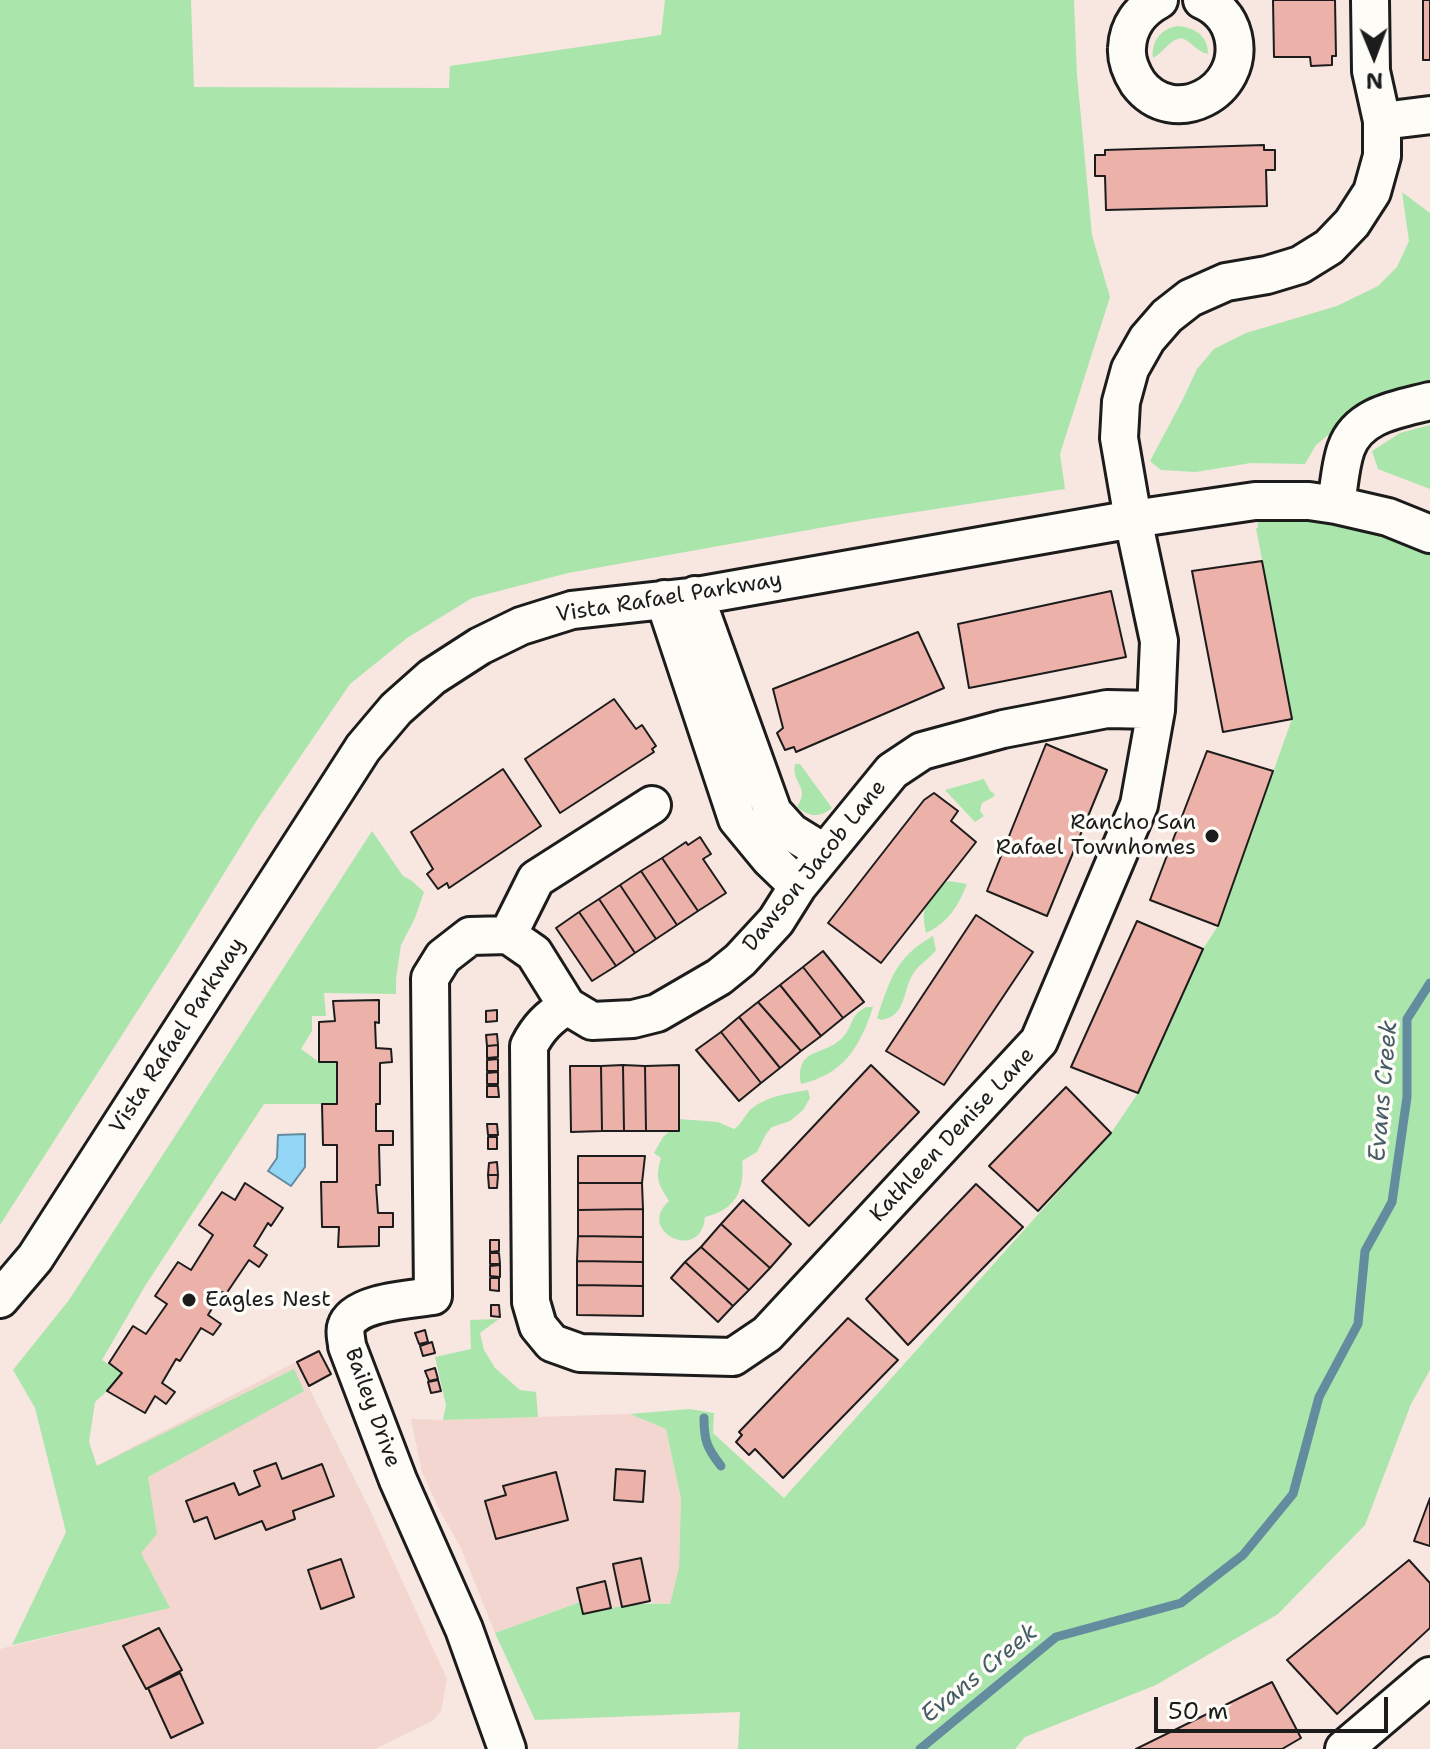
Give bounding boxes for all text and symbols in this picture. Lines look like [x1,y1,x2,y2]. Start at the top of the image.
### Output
north arrow [1334,16,1414,96]
text: N [1365,66,1383,95]
street label: Vista Rafael Parkway [554,567,784,629]
street label: Dawson Jacob Lane [738,775,892,957]
place label: Rancho San Rafael Townhomes [996,810,1196,862]
marker: Rancho San Rafael Townhomes [1203,827,1221,845]
street label: Vista Rafael Parkway [105,933,251,1139]
water label: Evans Creek [1363,1019,1405,1163]
street label: Kathleen Denise Lane [865,1042,1041,1228]
place label: Eagles Nest [205,1287,331,1313]
marker: Eagles Nest [180,1291,198,1309]
street label: Bailey Drive [338,1345,406,1471]
water label: Evans Creek [916,1618,1044,1730]
scale bar [1158,1681,1392,1731]
text: 50 m [1168,1695,1228,1727]

